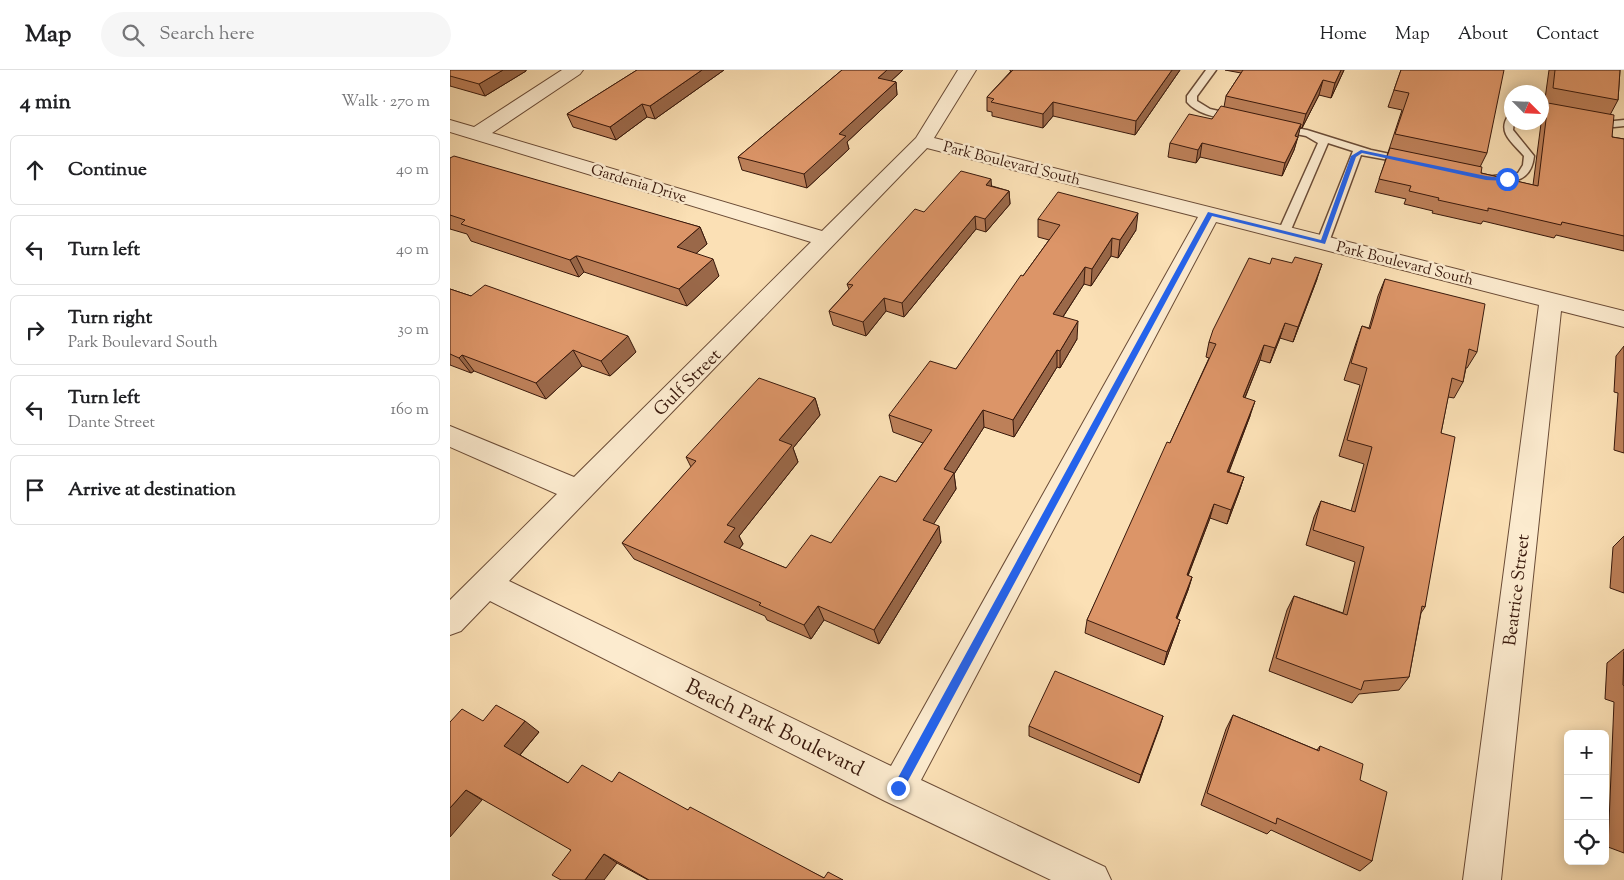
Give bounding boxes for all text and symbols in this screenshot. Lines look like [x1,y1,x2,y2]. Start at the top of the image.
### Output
search box [101,12,451,57]
text: Map [25,18,71,52]
icon: search [119,21,147,49]
text: Search here [159,21,255,48]
text: Home [1320,22,1367,48]
text: Map [1395,22,1430,48]
text: About [1458,22,1508,48]
text: Contact [1536,22,1599,48]
north arrow [1504,85,1549,130]
text: 4 min [20,88,71,118]
text: Walk · 270 m [341,91,430,114]
street label: Park Boulevard South [941,137,1083,192]
icon: ahead [21,156,49,184]
text: Continue [68,157,147,184]
text: 40 m [396,159,429,182]
street label: Gardenia Drive [588,160,689,209]
route start [1496,168,1519,191]
icon: left [21,236,49,264]
text: Turn left [68,237,140,264]
street label: Park Boulevard South [1334,237,1476,292]
text: 40 m [396,239,429,262]
text: Turn right [68,305,152,332]
icon: right [21,316,49,344]
text: 30 m [398,319,429,342]
text: Park Boulevard South [68,332,218,355]
street label: Gulf Street [649,344,728,423]
text: Turn left [68,385,140,412]
icon: left [21,396,49,424]
text: 160 m [391,399,429,422]
text: Dante Street [68,412,155,435]
icon: arrive [21,476,49,504]
text: Arrive at destination [68,477,236,504]
street label: Beatrice Street [1498,533,1538,648]
street label: Beach Park Boulevard [680,673,869,785]
map controls [1564,730,1609,865]
button: + [1564,730,1609,775]
button: − [1564,775,1609,820]
route end [887,777,910,800]
button: locate [1564,820,1609,865]

